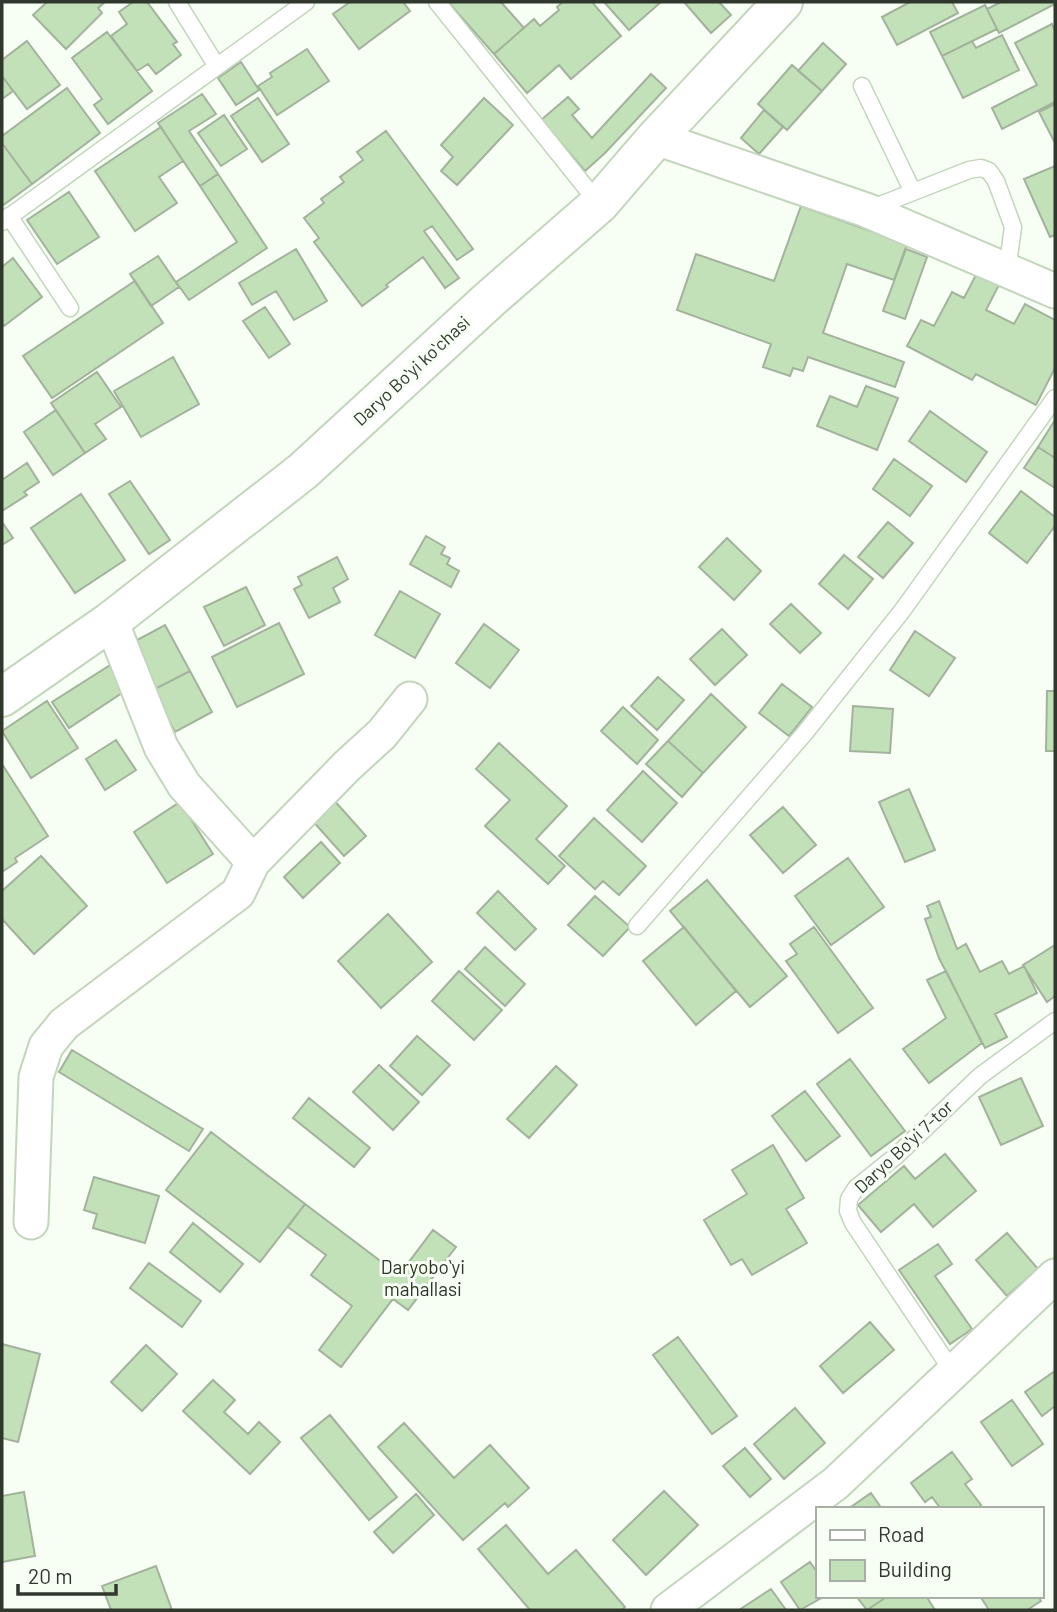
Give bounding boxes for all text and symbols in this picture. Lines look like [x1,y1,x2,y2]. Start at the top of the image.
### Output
street label: Daryo Boʻyi koʻchasi [348,311,474,430]
street label: Daryo Bo'yi 7-tor [850,1095,957,1197]
district label: Daryoboʻyi mahallasi [381,1255,465,1300]
legend [816,1507,1043,1598]
text: Road [878,1521,924,1546]
scale bar [18,1552,116,1596]
text: Building [878,1556,952,1581]
text: 20 m [28,1563,73,1588]

